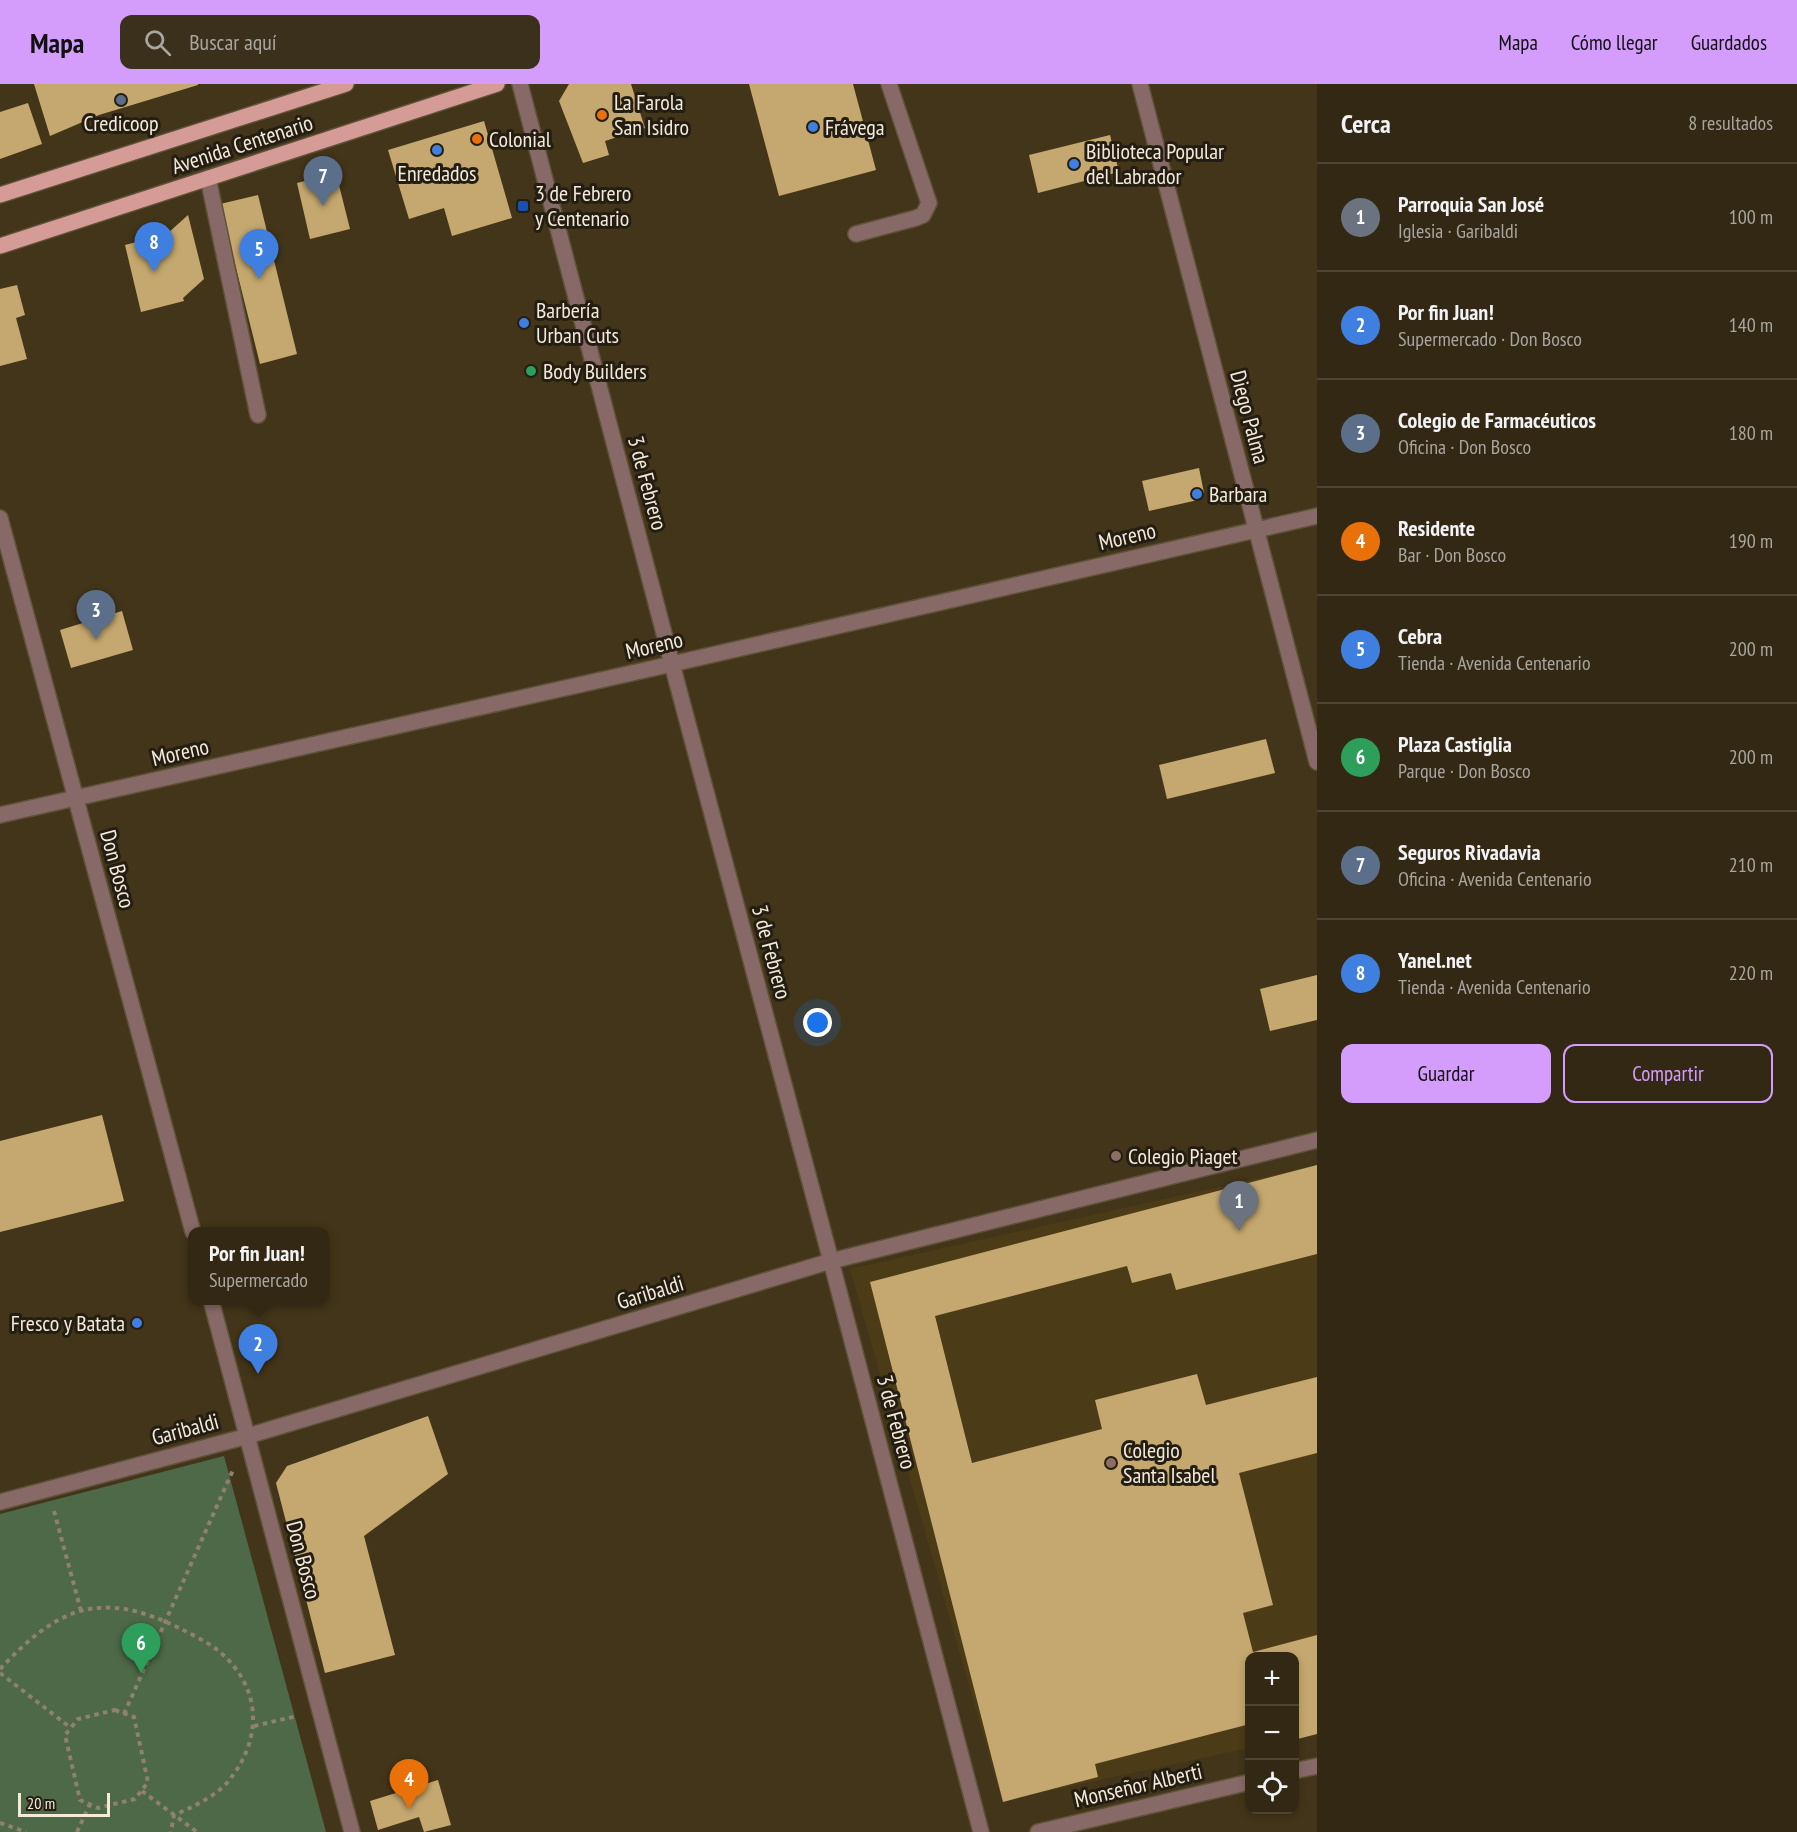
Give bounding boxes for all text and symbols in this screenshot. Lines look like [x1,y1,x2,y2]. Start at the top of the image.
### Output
search box [120,15,540,69]
text: Mapa [30,24,84,61]
icon: search [141,26,174,59]
text: Buscar aquí [189,28,277,56]
text: Mapa [1499,29,1538,56]
text: Cómo llegar [1571,29,1658,56]
text: Guardados [1691,29,1767,56]
place label: La Farola San Isidro [614,88,689,141]
marker: Credicoop [114,93,128,107]
text: Cerca [1341,107,1391,140]
street label: Avenida Centenario [168,108,316,180]
marker: La Farola San Isidro [595,108,609,122]
place label: Credicoop [83,109,159,137]
text: 8 resultados [1688,110,1773,136]
place label: Frávega [825,113,885,141]
marker: Frávega [806,120,820,134]
place label: Colonial [489,125,552,153]
marker: Colonial [470,132,484,146]
place label: Biblioteca Popular del Labrador [1086,137,1224,190]
marker: Enredados [430,143,444,157]
pin: 7 [304,156,342,206]
marker: Biblioteca Popular del Labrador [1067,157,1081,171]
place label: Enredados [397,159,477,187]
place label: 3 de Febrero y Centenario [535,179,631,232]
text: Parroquia San José [1398,190,1544,218]
marker: 3 de Febrero y Centenario [516,199,530,213]
text: 1 [1356,204,1365,230]
text: 100 m [1729,204,1773,230]
text: Iglesia · Garibaldi [1398,218,1518,244]
pin: 8 [134,222,174,272]
pin: 5 [240,230,278,279]
place label: Barbería Urban Cuts [536,296,619,349]
text: Por fin Juan! [1398,298,1494,326]
text: 2 [1356,312,1365,338]
text: 140 m [1729,312,1773,338]
marker: Barbería Urban Cuts [517,316,531,330]
text: Supermercado · Don Bosco [1398,326,1582,352]
place label: Body Builders [543,357,647,385]
marker: Body Builders [524,364,538,378]
street label: Diego Palma [1224,367,1276,467]
text: Colegio de Farmacéuticos [1398,406,1596,434]
text: 3 [1356,420,1365,446]
text: 180 m [1729,420,1773,446]
street label: 3 de Febrero [622,433,674,533]
text: Oficina · Don Bosco [1398,434,1531,460]
place label: Barbara [1209,480,1267,508]
marker: Barbara [1190,487,1204,501]
text: Residente [1398,514,1475,542]
street label: Moreno [1096,516,1158,556]
text: 4 [1356,528,1365,554]
text: 190 m [1729,528,1773,554]
text: Bar · Don Bosco [1398,542,1506,568]
pin: 3 [76,590,116,640]
text: Cebra [1398,622,1442,650]
street label: Moreno [623,625,685,665]
text: 5 [1356,636,1365,662]
text: 200 m [1729,636,1773,662]
text: Tienda · Avenida Centenario [1398,650,1591,676]
text: Plaza Castiglia [1398,730,1512,758]
street label: Moreno [149,732,211,772]
text: 6 [1356,744,1365,770]
text: 200 m [1729,744,1773,770]
text: Parque · Don Bosco [1398,758,1531,784]
street label: Don Bosco [94,827,142,911]
text: Seguros Rivadavia [1398,838,1541,866]
text: 7 [1356,852,1365,878]
text: 210 m [1729,852,1773,878]
text: Oficina · Avenida Centenario [1398,866,1592,892]
street label: 3 de Febrero [746,902,798,1002]
text: Yanel.net [1398,946,1472,974]
text: 8 [1356,960,1365,986]
text: 220 m [1729,960,1773,986]
text: Tienda · Avenida Centenario [1398,974,1591,1000]
your location [803,1008,832,1037]
button: Guardar [1341,1044,1551,1103]
button: Compartir [1563,1044,1773,1103]
place label: Colegio Piaget [1128,1142,1238,1170]
marker: Colegio Piaget [1109,1149,1123,1163]
pin: 1 [1220,1182,1258,1231]
popup [188,1227,329,1305]
text: Por fin Juan! [209,1239,305,1267]
text: Supermercado [209,1267,308,1293]
street label: Garibaldi [613,1269,687,1315]
place label: Fresco y Batata [11,1309,125,1337]
marker: Fresco y Batata [130,1316,144,1330]
pin: 2 [238,1324,278,1374]
street label: 3 de Febrero [871,1372,923,1472]
street label: Garibaldi [148,1407,222,1451]
place label: Colegio Santa Isabel [1123,1436,1216,1489]
marker: Colegio Santa Isabel [1104,1456,1118,1470]
street label: Don Bosco [280,1518,328,1602]
pin: 6 [122,1624,160,1673]
map controls [1245,1652,1299,1814]
button: + [1245,1652,1299,1706]
button: − [1245,1706,1299,1760]
street label: Monseñor Alberti [1071,1757,1205,1813]
pin: 4 [390,1760,428,1809]
button: locate [1245,1760,1299,1814]
scale bar [18,1790,110,1818]
text: 20 m [27,1793,55,1813]

